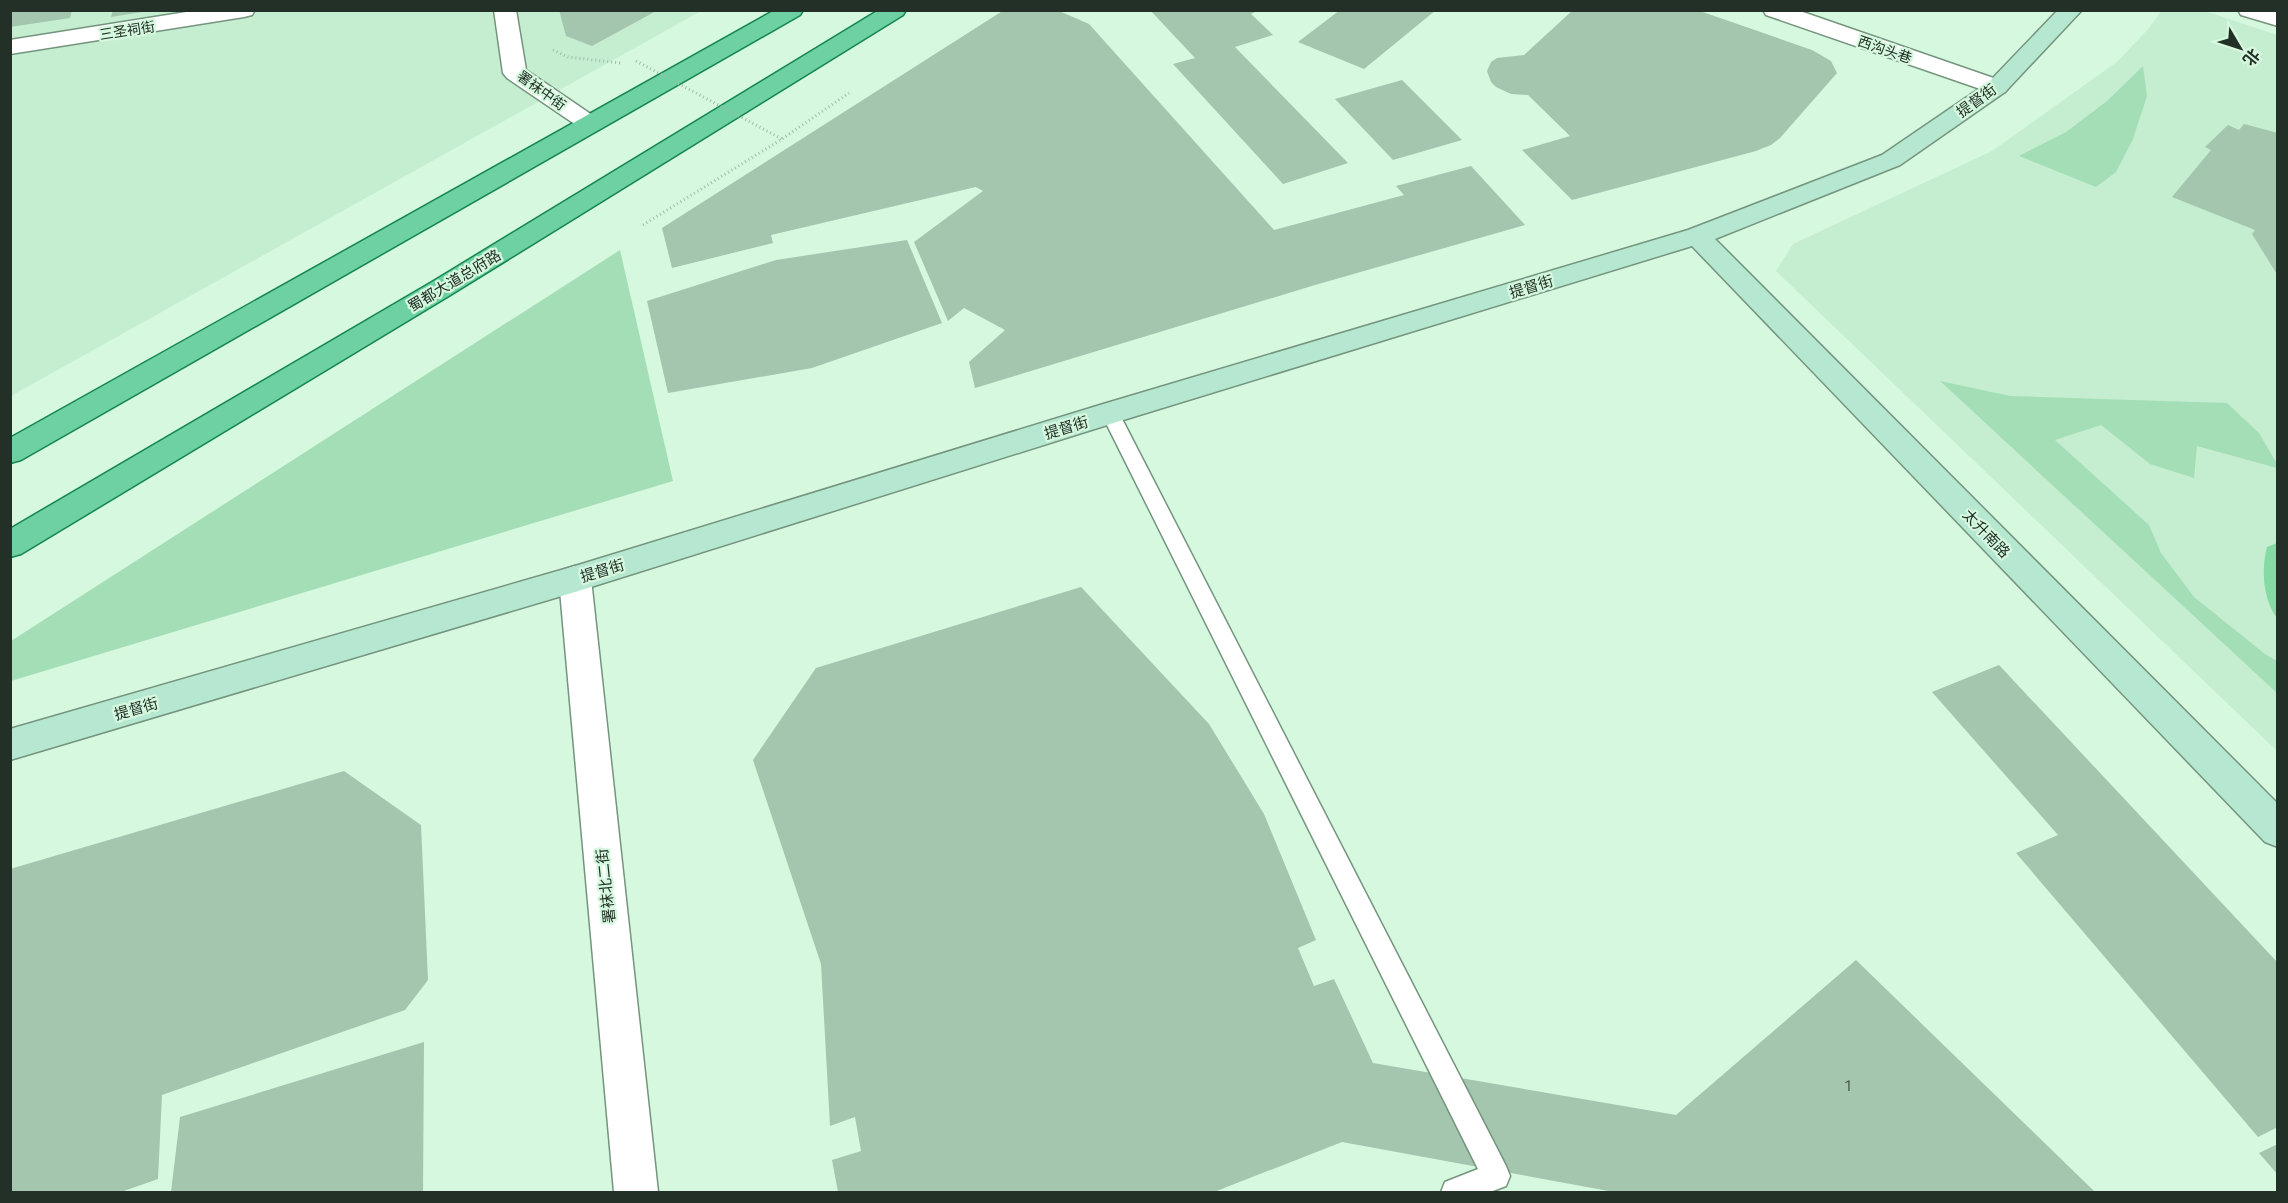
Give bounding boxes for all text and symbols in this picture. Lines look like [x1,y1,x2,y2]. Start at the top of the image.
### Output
street label: 三圣祠街 [98,17,156,43]
north arrow [2210,18,2270,78]
street label: 西沟头巷 [1856,32,1914,66]
text: 北 [2240,46,2264,70]
street label: 署袜中街 [514,67,570,113]
street label: 提督街 [1953,79,1999,121]
street label: 蜀都大道总府路 [404,245,504,315]
street label: 提督街 [1507,271,1555,301]
street label: 提督街 [1042,412,1090,442]
street label: 太升南路 [1960,505,2014,561]
street label: 提督街 [578,555,626,585]
street label: 提督街 [112,693,160,723]
street label: 署袜北二街 [592,848,618,924]
house number: 1 [1845,1076,1851,1094]

